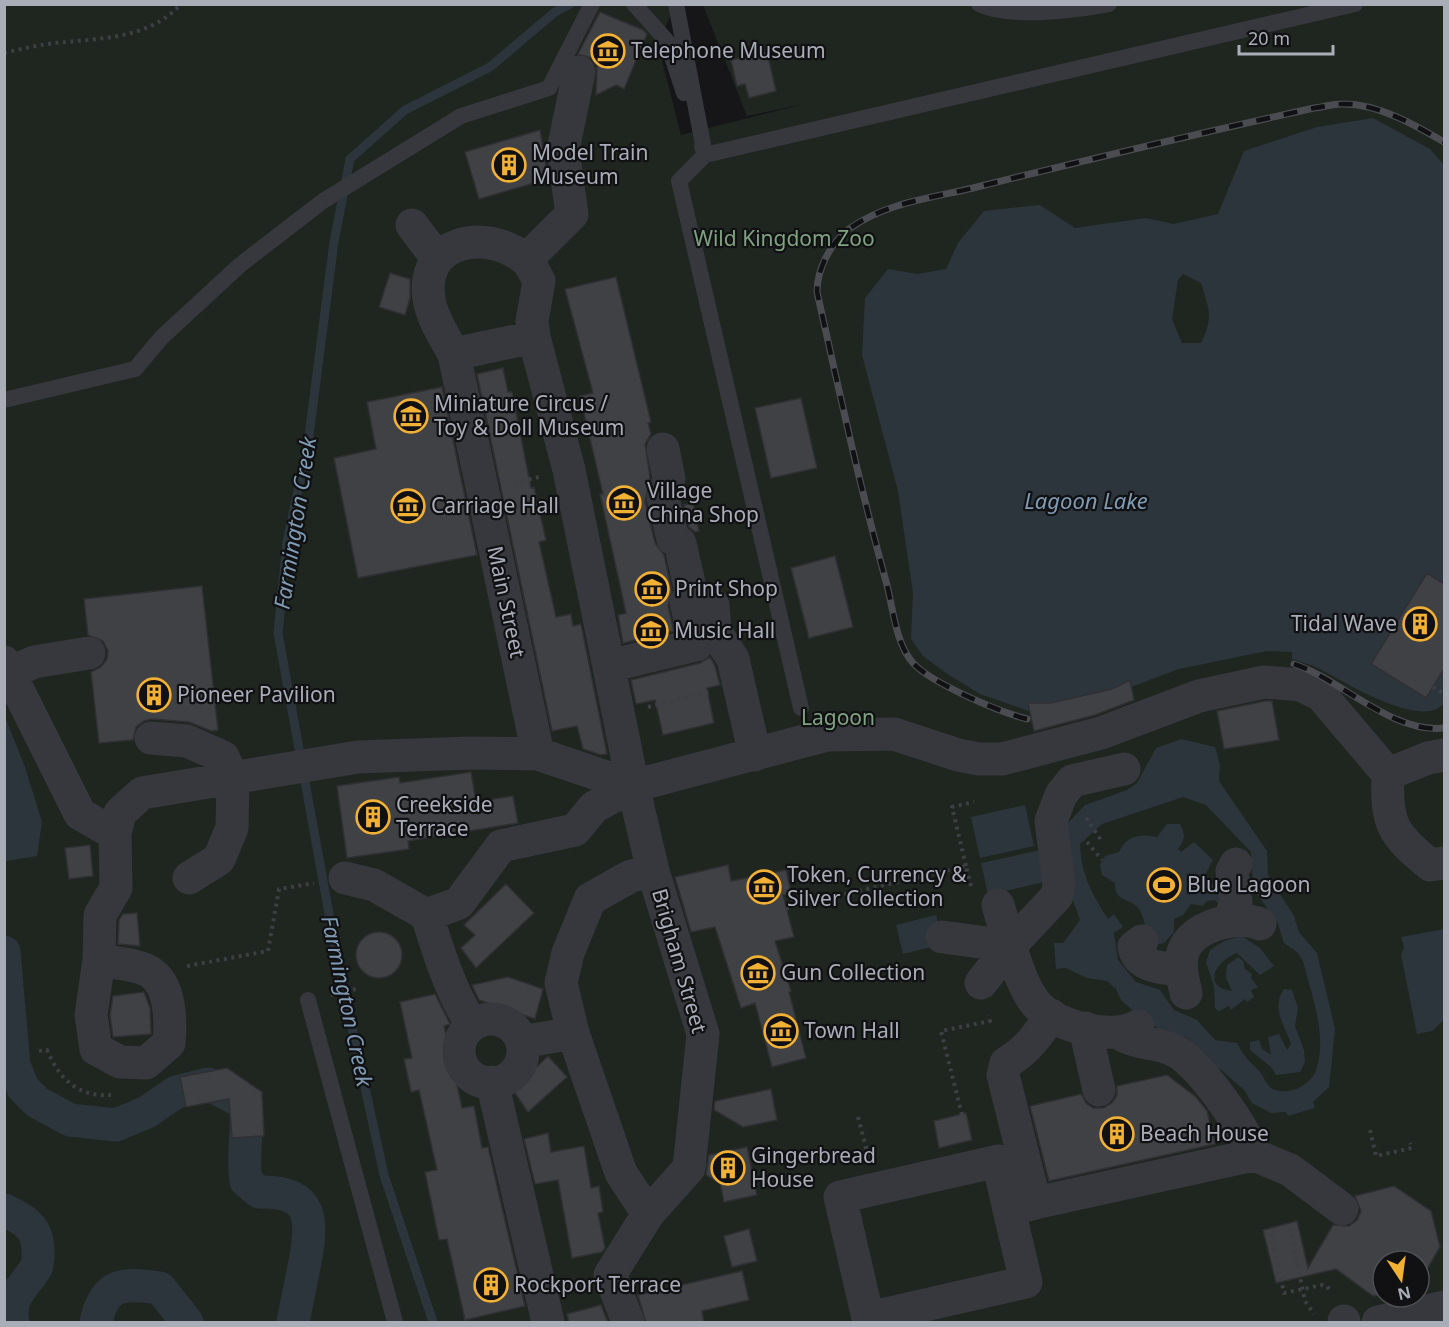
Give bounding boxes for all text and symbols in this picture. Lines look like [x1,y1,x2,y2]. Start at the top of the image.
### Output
scale bar [1239,18,1334,56]
text: 20 m [1248,26,1290,50]
museum icon: Telephone Museum [590,33,626,69]
place label: Telephone Museum [631,36,826,64]
place label: Model Train Museum [532,138,648,190]
building icon: Model Train Museum [491,147,527,183]
park label: Wild Kingdom Zoo [693,224,875,252]
place label: Miniature Circus / Toy & Doll Museum [434,389,624,441]
museum icon: Miniature Circus / Toy & Doll Museum [393,398,429,434]
water label: Farmington Creek [266,433,323,611]
place label: Village China Shop [647,476,759,528]
museum icon: Village China Shop [606,485,642,521]
water label: Lagoon Lake [1024,485,1148,515]
museum icon: Carriage Hall [390,488,426,524]
place label: Carriage Hall [431,491,559,519]
street label: Main Street [482,543,533,661]
museum icon: Print Shop [634,571,670,607]
place label: Print Shop [675,574,778,602]
building icon: Tidal Wave [1402,606,1438,642]
place label: Tidal Wave [1291,609,1397,637]
museum icon: Music Hall [633,613,669,649]
place label: Music Hall [674,616,775,644]
building icon: Pioneer Pavilion [136,677,172,713]
place label: Pioneer Pavilion [177,680,336,708]
park label: Lagoon [801,703,875,731]
place label: Creekside Terrace [396,790,493,842]
building icon: Creekside Terrace [355,799,391,835]
place label: Token, Currency & Silver Collection [787,860,967,912]
sports icon: Blue Lagoon [1146,867,1182,903]
museum icon: Token, Currency & Silver Collection [746,869,782,905]
place label: Blue Lagoon [1187,870,1310,898]
street label: Brigham Street [646,885,714,1037]
water label: Farmington Creek [315,912,381,1090]
museum icon: Gun Collection [740,955,776,991]
place label: Gun Collection [781,958,925,986]
museum icon: Town Hall [763,1013,799,1049]
place label: Town Hall [804,1016,900,1044]
building icon: Beach House [1099,1116,1135,1152]
place label: Beach House [1140,1119,1269,1147]
place label: Gingerbread House [751,1141,876,1193]
building icon: Gingerbread House [710,1150,746,1186]
north arrow [1371,1249,1431,1309]
building icon: Rockport Terrace [473,1267,509,1303]
place label: Rockport Terrace [514,1270,681,1298]
text: N [1396,1281,1413,1306]

